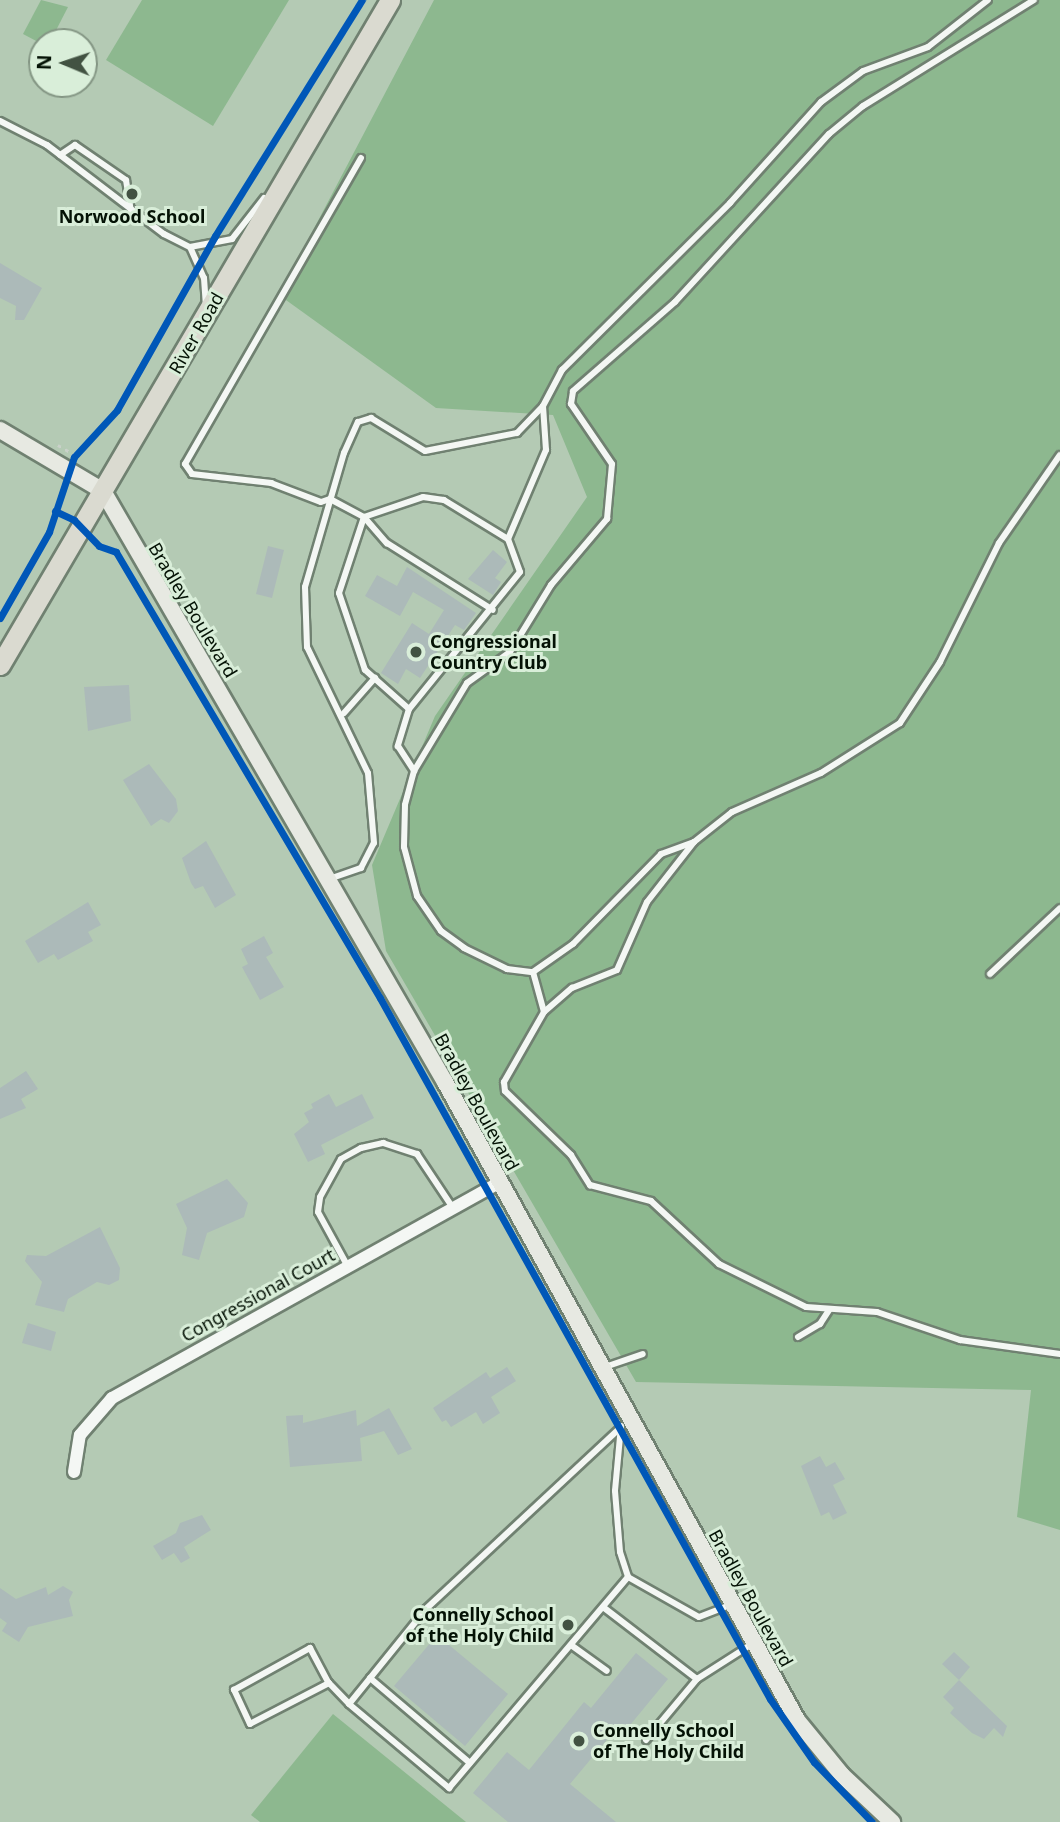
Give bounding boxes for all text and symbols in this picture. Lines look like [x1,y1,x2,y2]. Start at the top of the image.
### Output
north arrow [28,28,98,98]
text: N [31,54,57,71]
marker: Norwood School [124,186,140,202]
place label: Norwood School [59,205,205,227]
street label: River Road [164,288,228,378]
street label: Bradley Boulevard [144,539,242,681]
place label: Congressional Country Club [430,631,557,674]
marker: Congressional Country Club [408,644,424,660]
street label: Bradley Boulevard [430,1030,524,1174]
street label: Congressional Court [177,1244,339,1346]
street label: Bradley Boulevard [704,1526,798,1670]
place label: Connelly School of the Holy Child [405,1604,554,1646]
marker: Connelly School of the Holy Child [560,1617,576,1633]
place label: Connelly School of The Holy Child [593,1720,744,1762]
marker: Connelly School of The Holy Child [571,1733,587,1749]

